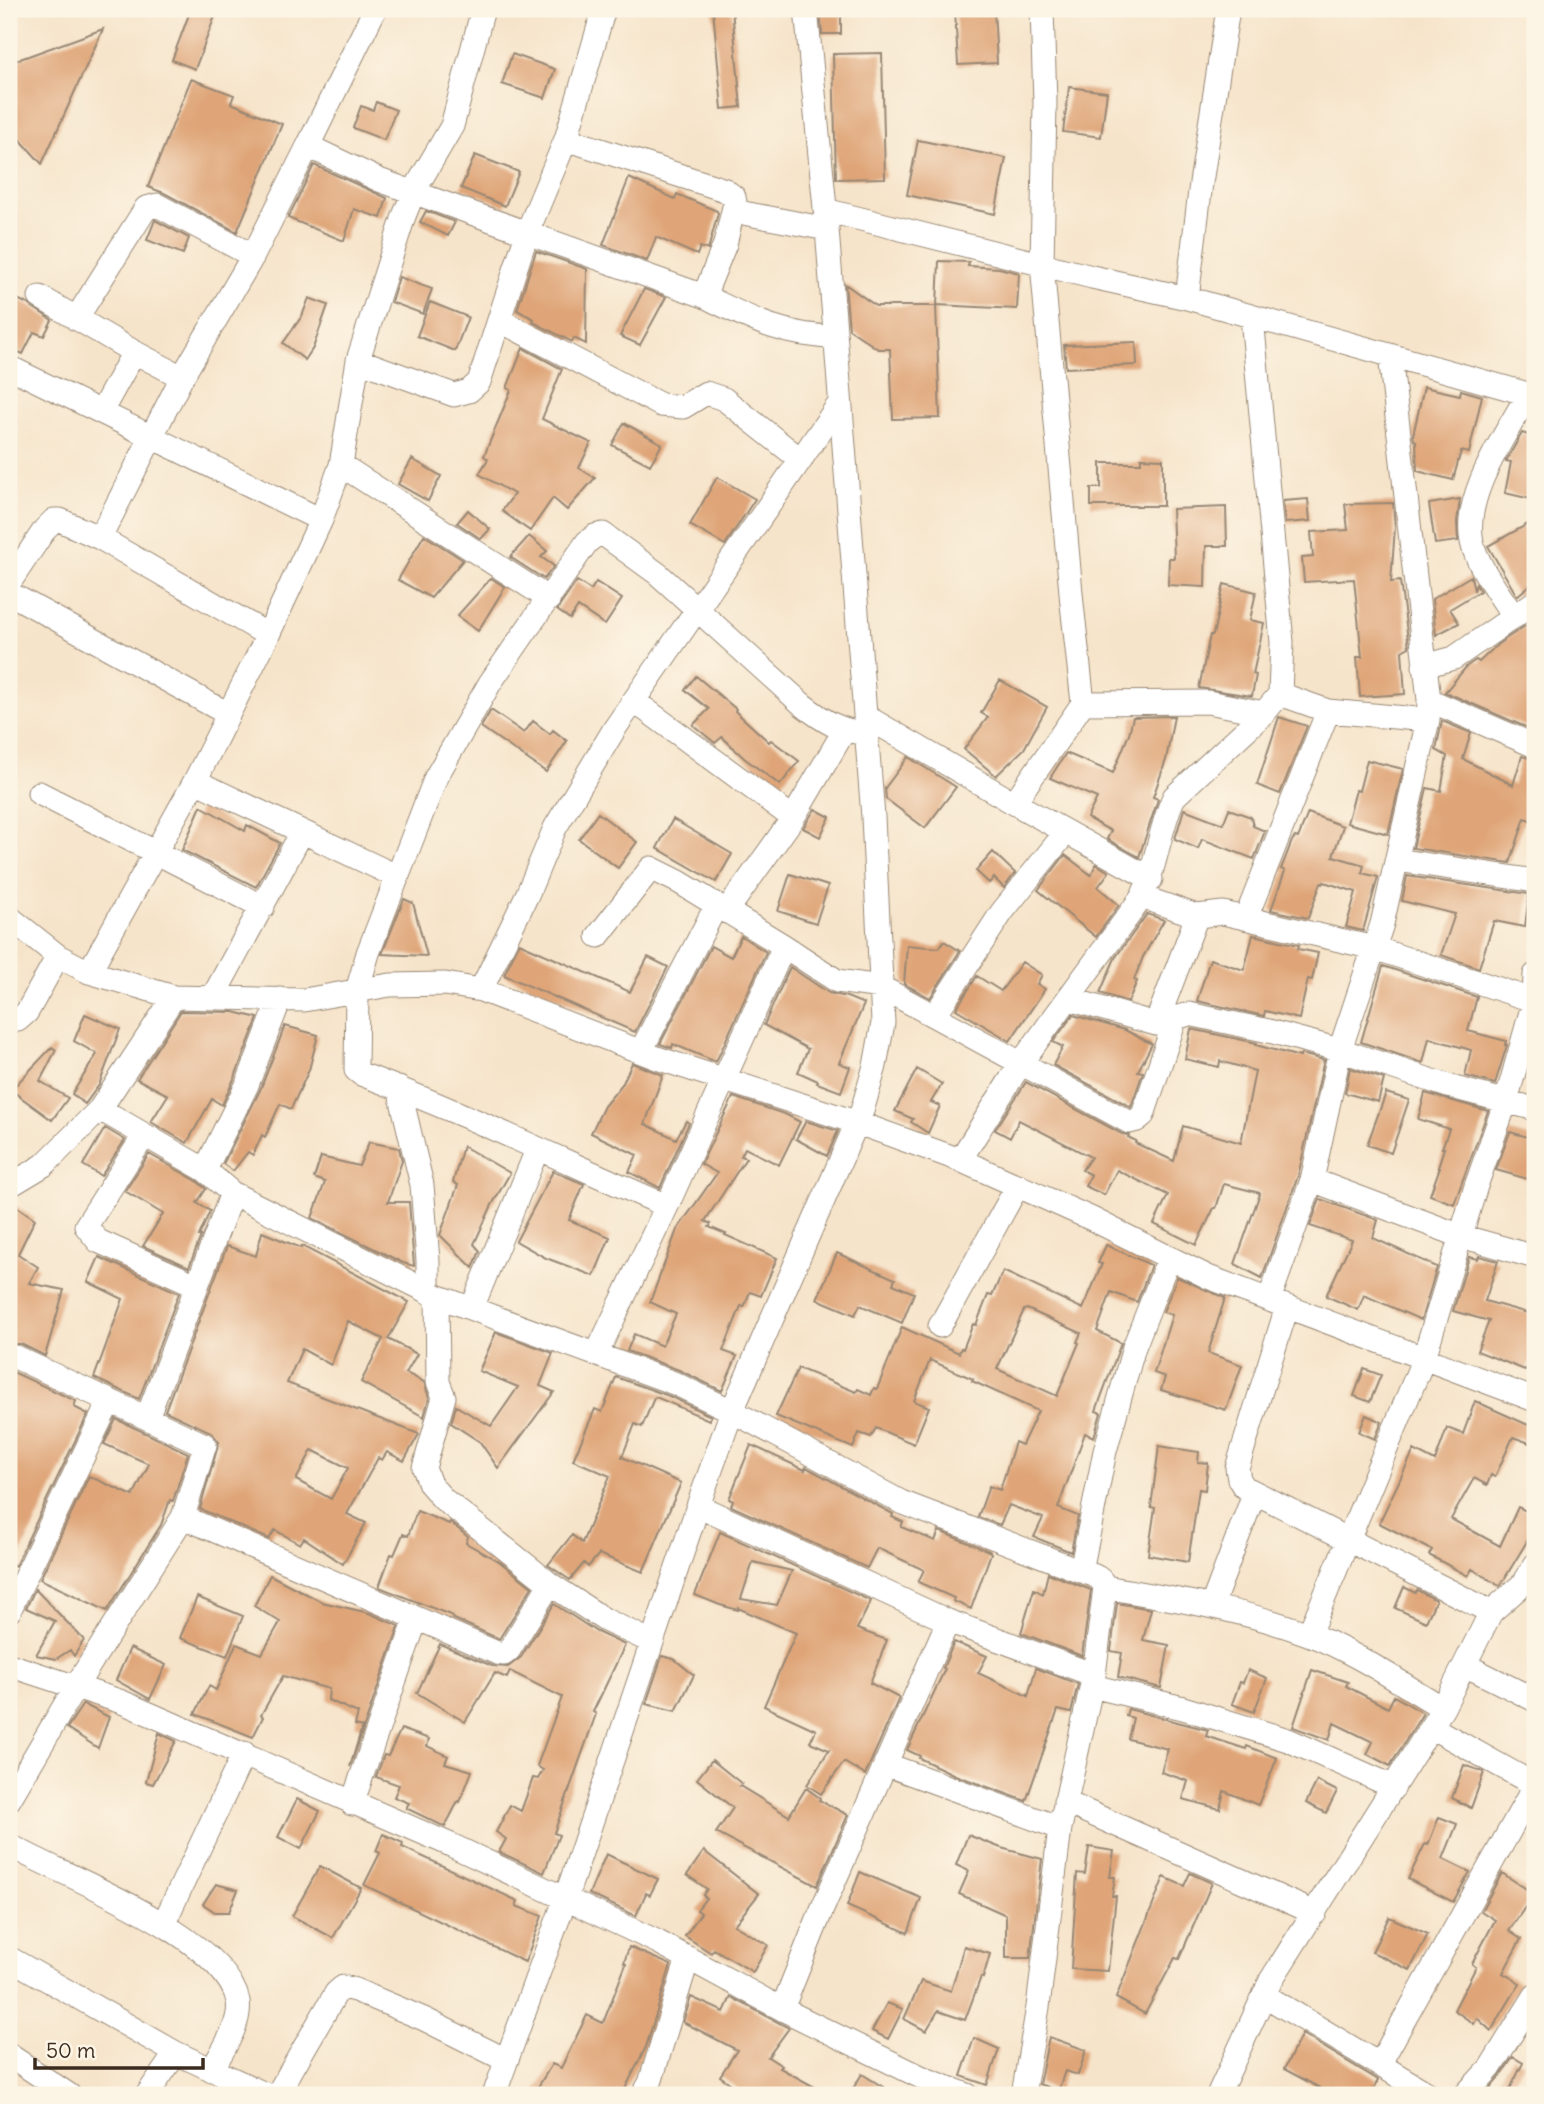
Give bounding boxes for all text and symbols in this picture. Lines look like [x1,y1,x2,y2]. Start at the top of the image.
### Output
scale bar [35,2027,203,2071]
text: 50 m [46,2037,95,2064]

